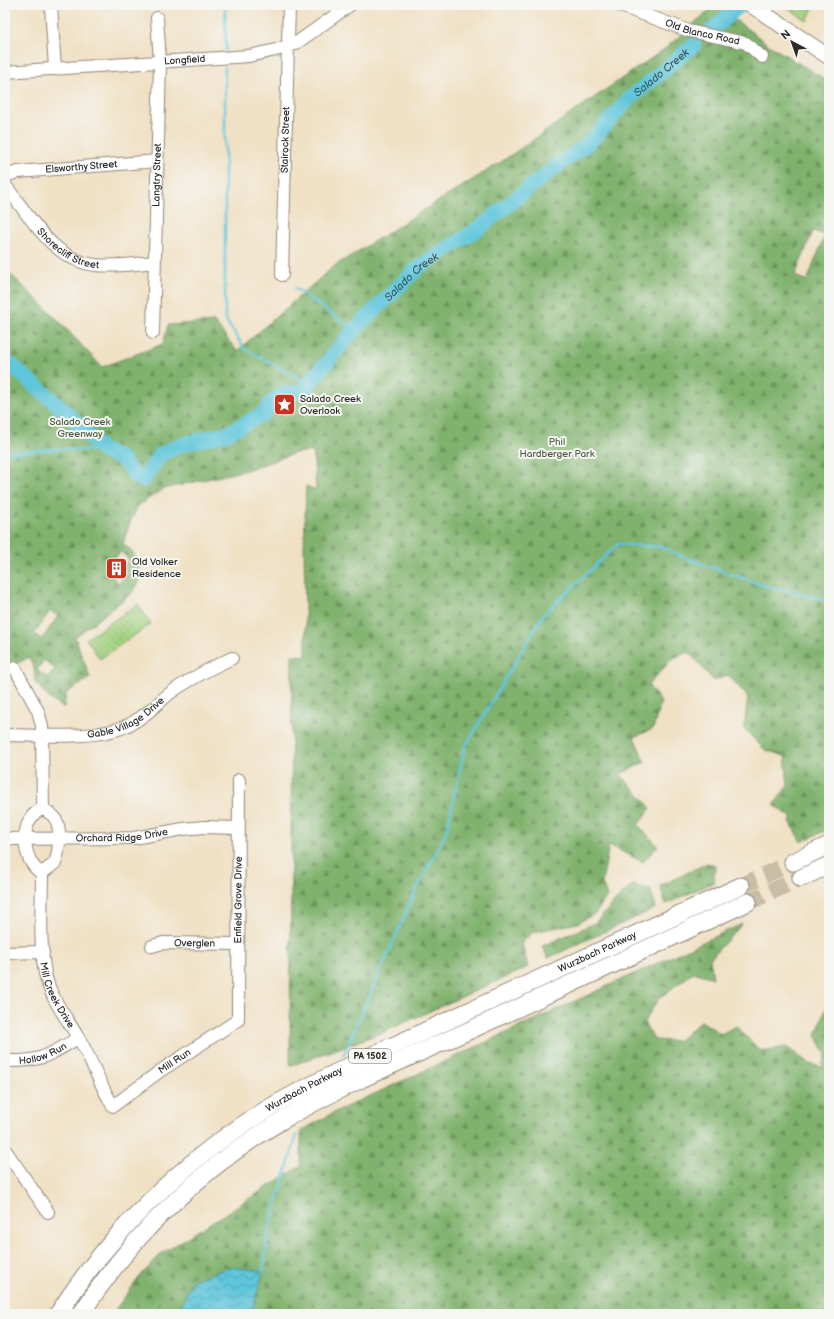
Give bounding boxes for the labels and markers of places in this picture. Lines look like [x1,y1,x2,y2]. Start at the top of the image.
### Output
place icon: Salado Creek Overlook [271,392,297,418]
place label: Salado Creek Overlook [300,393,361,417]
building icon: Old Volker Residence [104,555,130,581]
place label: Old Volker Residence [132,556,181,580]

